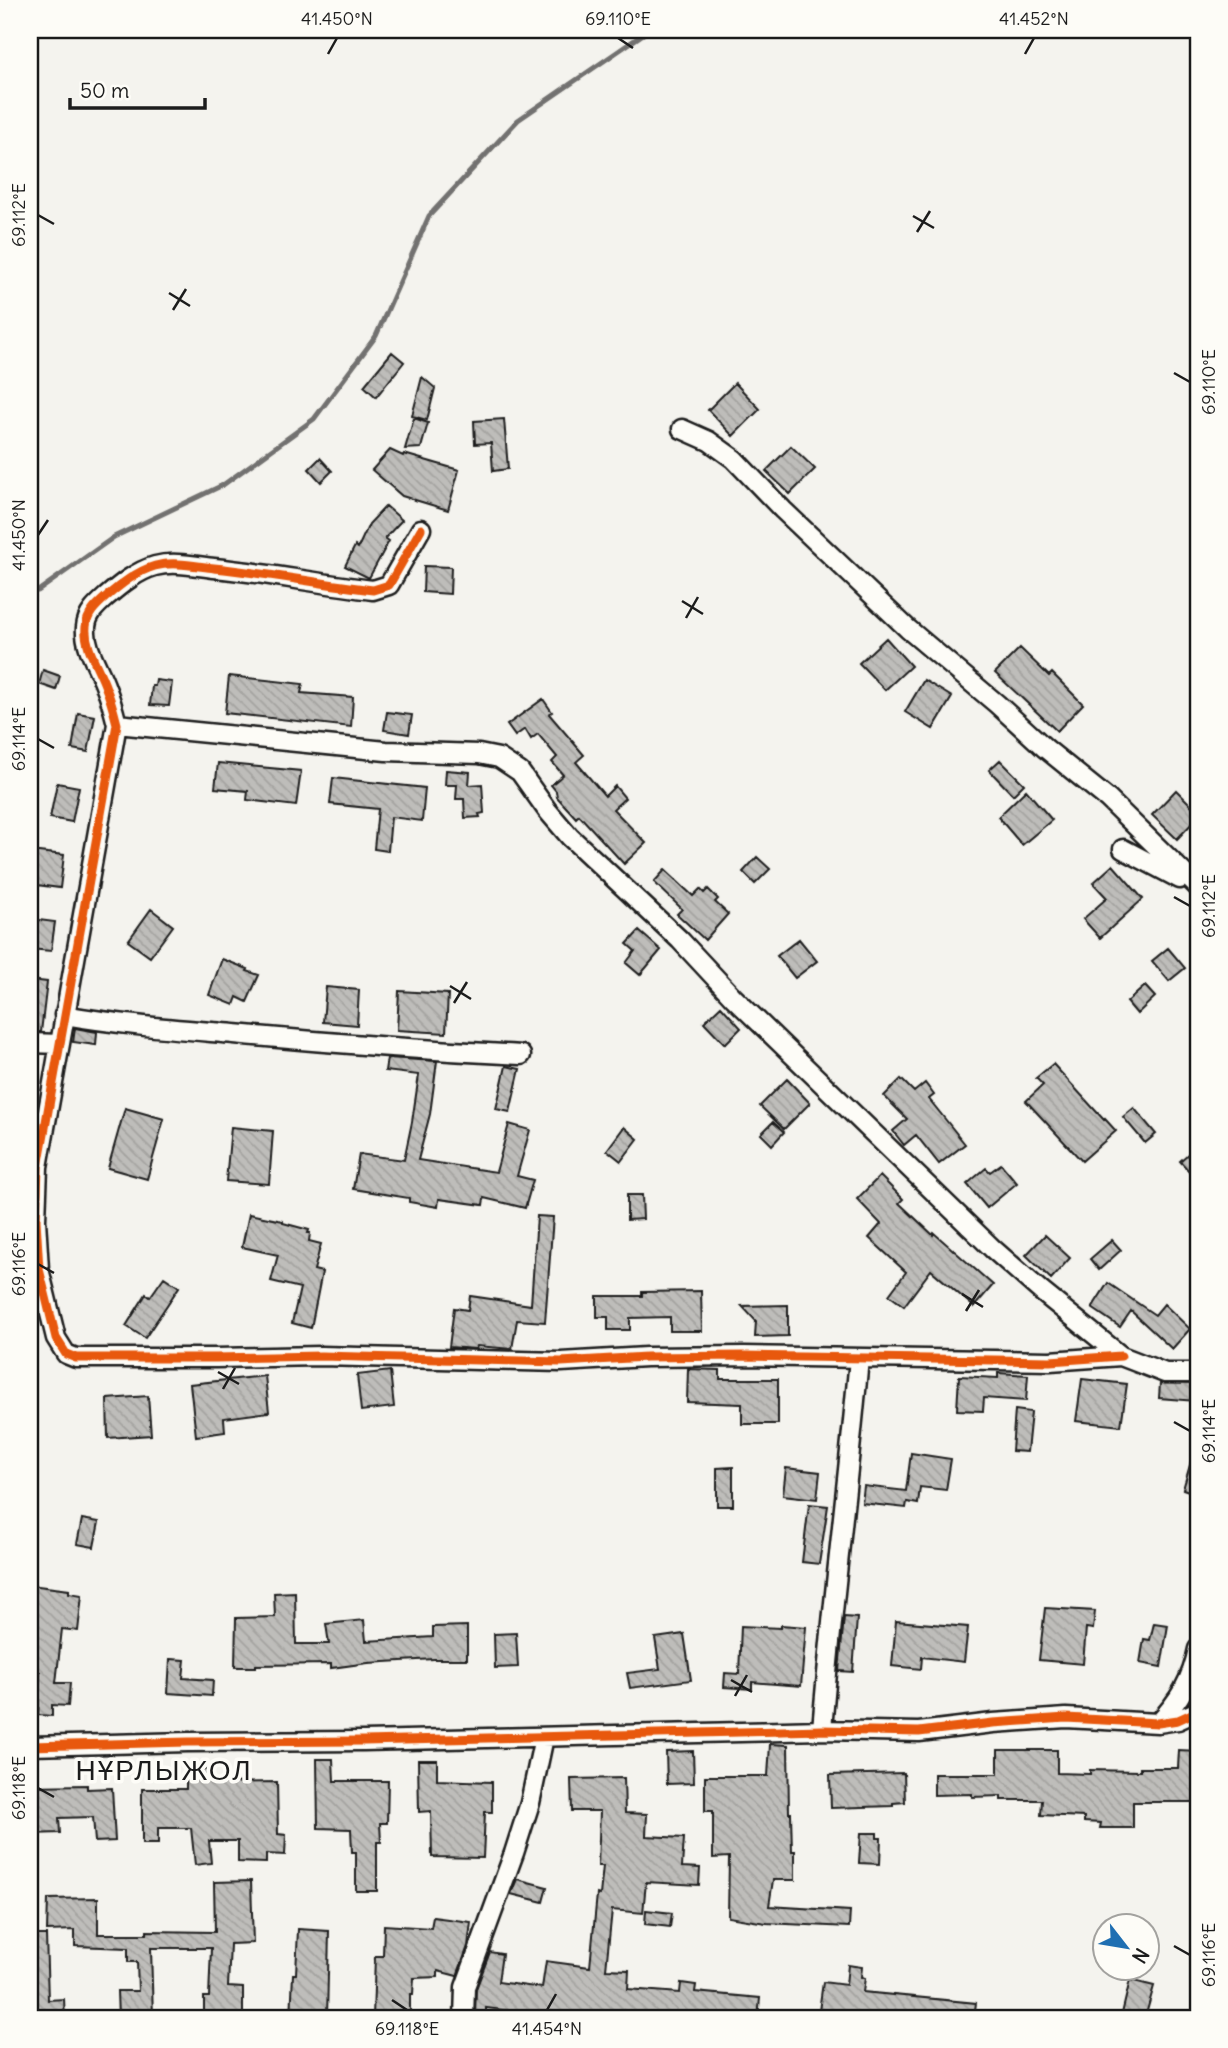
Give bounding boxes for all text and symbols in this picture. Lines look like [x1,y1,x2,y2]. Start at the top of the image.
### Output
text: 41.450°N [301,7,373,30]
text: 69.110°E [585,7,651,30]
text: 41.452°N [999,7,1069,30]
scale bar [70,66,205,110]
text: 50 m [80,77,129,104]
text: 69.112°E [7,183,30,247]
text: 69.110°E [1197,349,1220,415]
text: 41.450°N [7,499,30,571]
text: 69.114°E [7,707,30,771]
text: 69.112°E [1197,874,1220,938]
text: 69.116°E [7,1232,30,1296]
text: 69.114°E [1197,1399,1220,1463]
district label: НҰРЛЫЖОЛ [75,1752,253,1788]
text: 69.118°E [7,1756,30,1820]
north arrow [1092,1912,1162,1982]
text: 69.116°E [1197,1923,1220,1987]
text: N [1127,1944,1154,1968]
text: 69.118°E [375,2017,439,2040]
text: 41.454°N [512,2017,582,2040]

